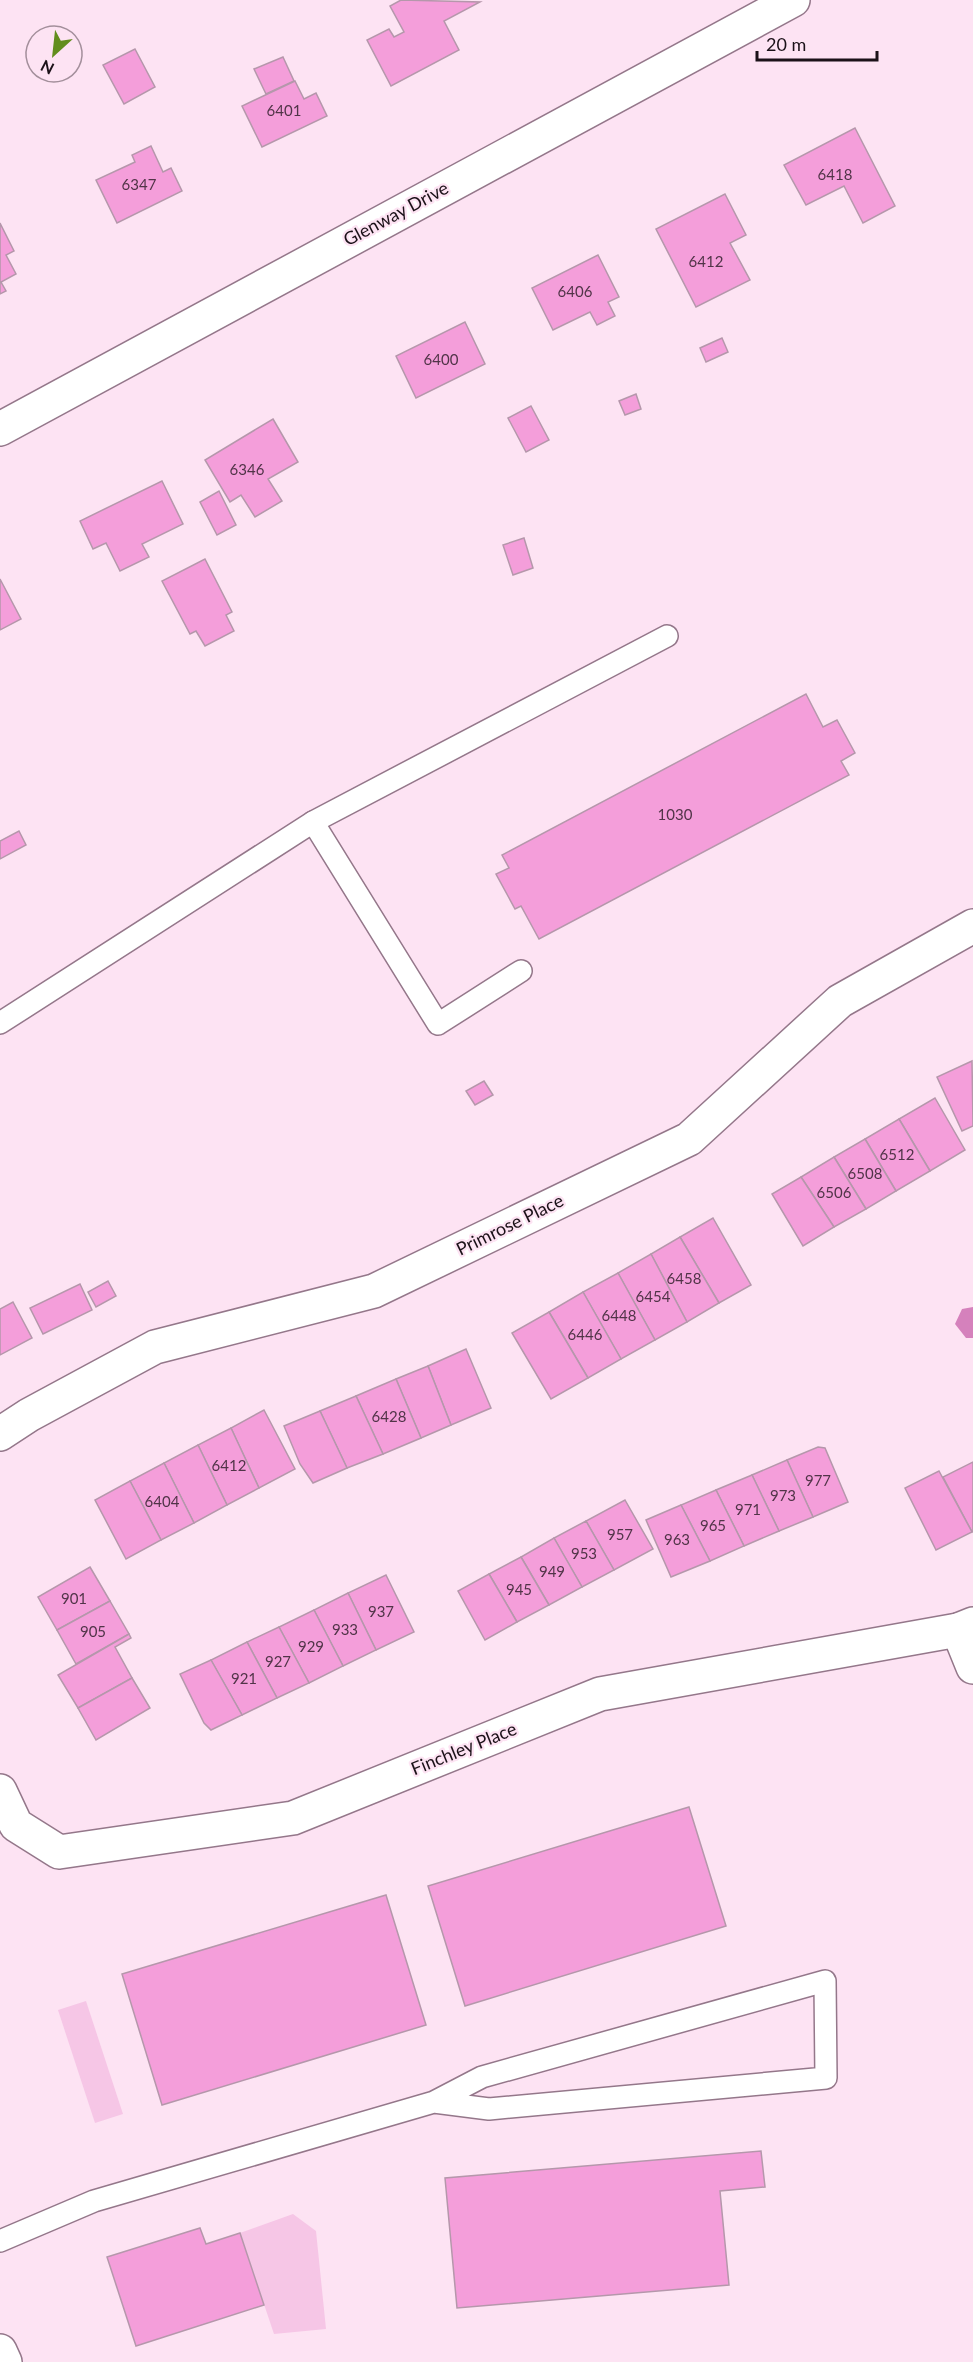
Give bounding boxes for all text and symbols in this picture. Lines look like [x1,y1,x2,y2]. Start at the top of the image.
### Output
north arrow [24,24,84,84]
scale bar [757,24,877,62]
text: 20 m [766,33,806,55]
text: N [37,57,57,79]
house number: 6401 [267,101,301,119]
house number: 6418 [818,165,852,183]
house number: 6347 [122,175,157,193]
street label: Glenway Drive [339,176,452,250]
house number: 6412 [689,252,723,270]
house number: 6406 [558,282,593,300]
house number: 6400 [424,350,459,368]
house number: 6346 [230,460,265,478]
house number: 1030 [658,805,693,823]
house number: 6512 [880,1145,914,1163]
house number: 6508 [848,1164,882,1182]
house number: 6506 [817,1183,852,1201]
street label: Primrose Place [452,1189,567,1260]
house number: 6458 [667,1269,701,1287]
house number: 6454 [636,1287,671,1305]
house number: 6448 [602,1306,636,1324]
house number: 6446 [568,1325,603,1343]
house number: 6428 [372,1407,406,1425]
house number: 6412 [212,1456,246,1474]
house number: 977 [805,1471,831,1489]
house number: 973 [770,1486,796,1504]
house number: 6404 [145,1492,180,1510]
house number: 971 [735,1500,761,1518]
house number: 965 [700,1516,726,1534]
house number: 957 [607,1525,633,1543]
house number: 963 [664,1530,690,1548]
house number: 953 [571,1544,597,1562]
house number: 949 [539,1562,565,1580]
house number: 945 [506,1580,532,1598]
house number: 901 [61,1589,87,1607]
house number: 937 [368,1602,394,1620]
house number: 933 [332,1620,358,1638]
house number: 905 [80,1622,106,1640]
house number: 929 [298,1637,324,1655]
house number: 927 [265,1652,291,1670]
house number: 921 [231,1669,257,1687]
street label: Finchley Place [408,1717,520,1779]

